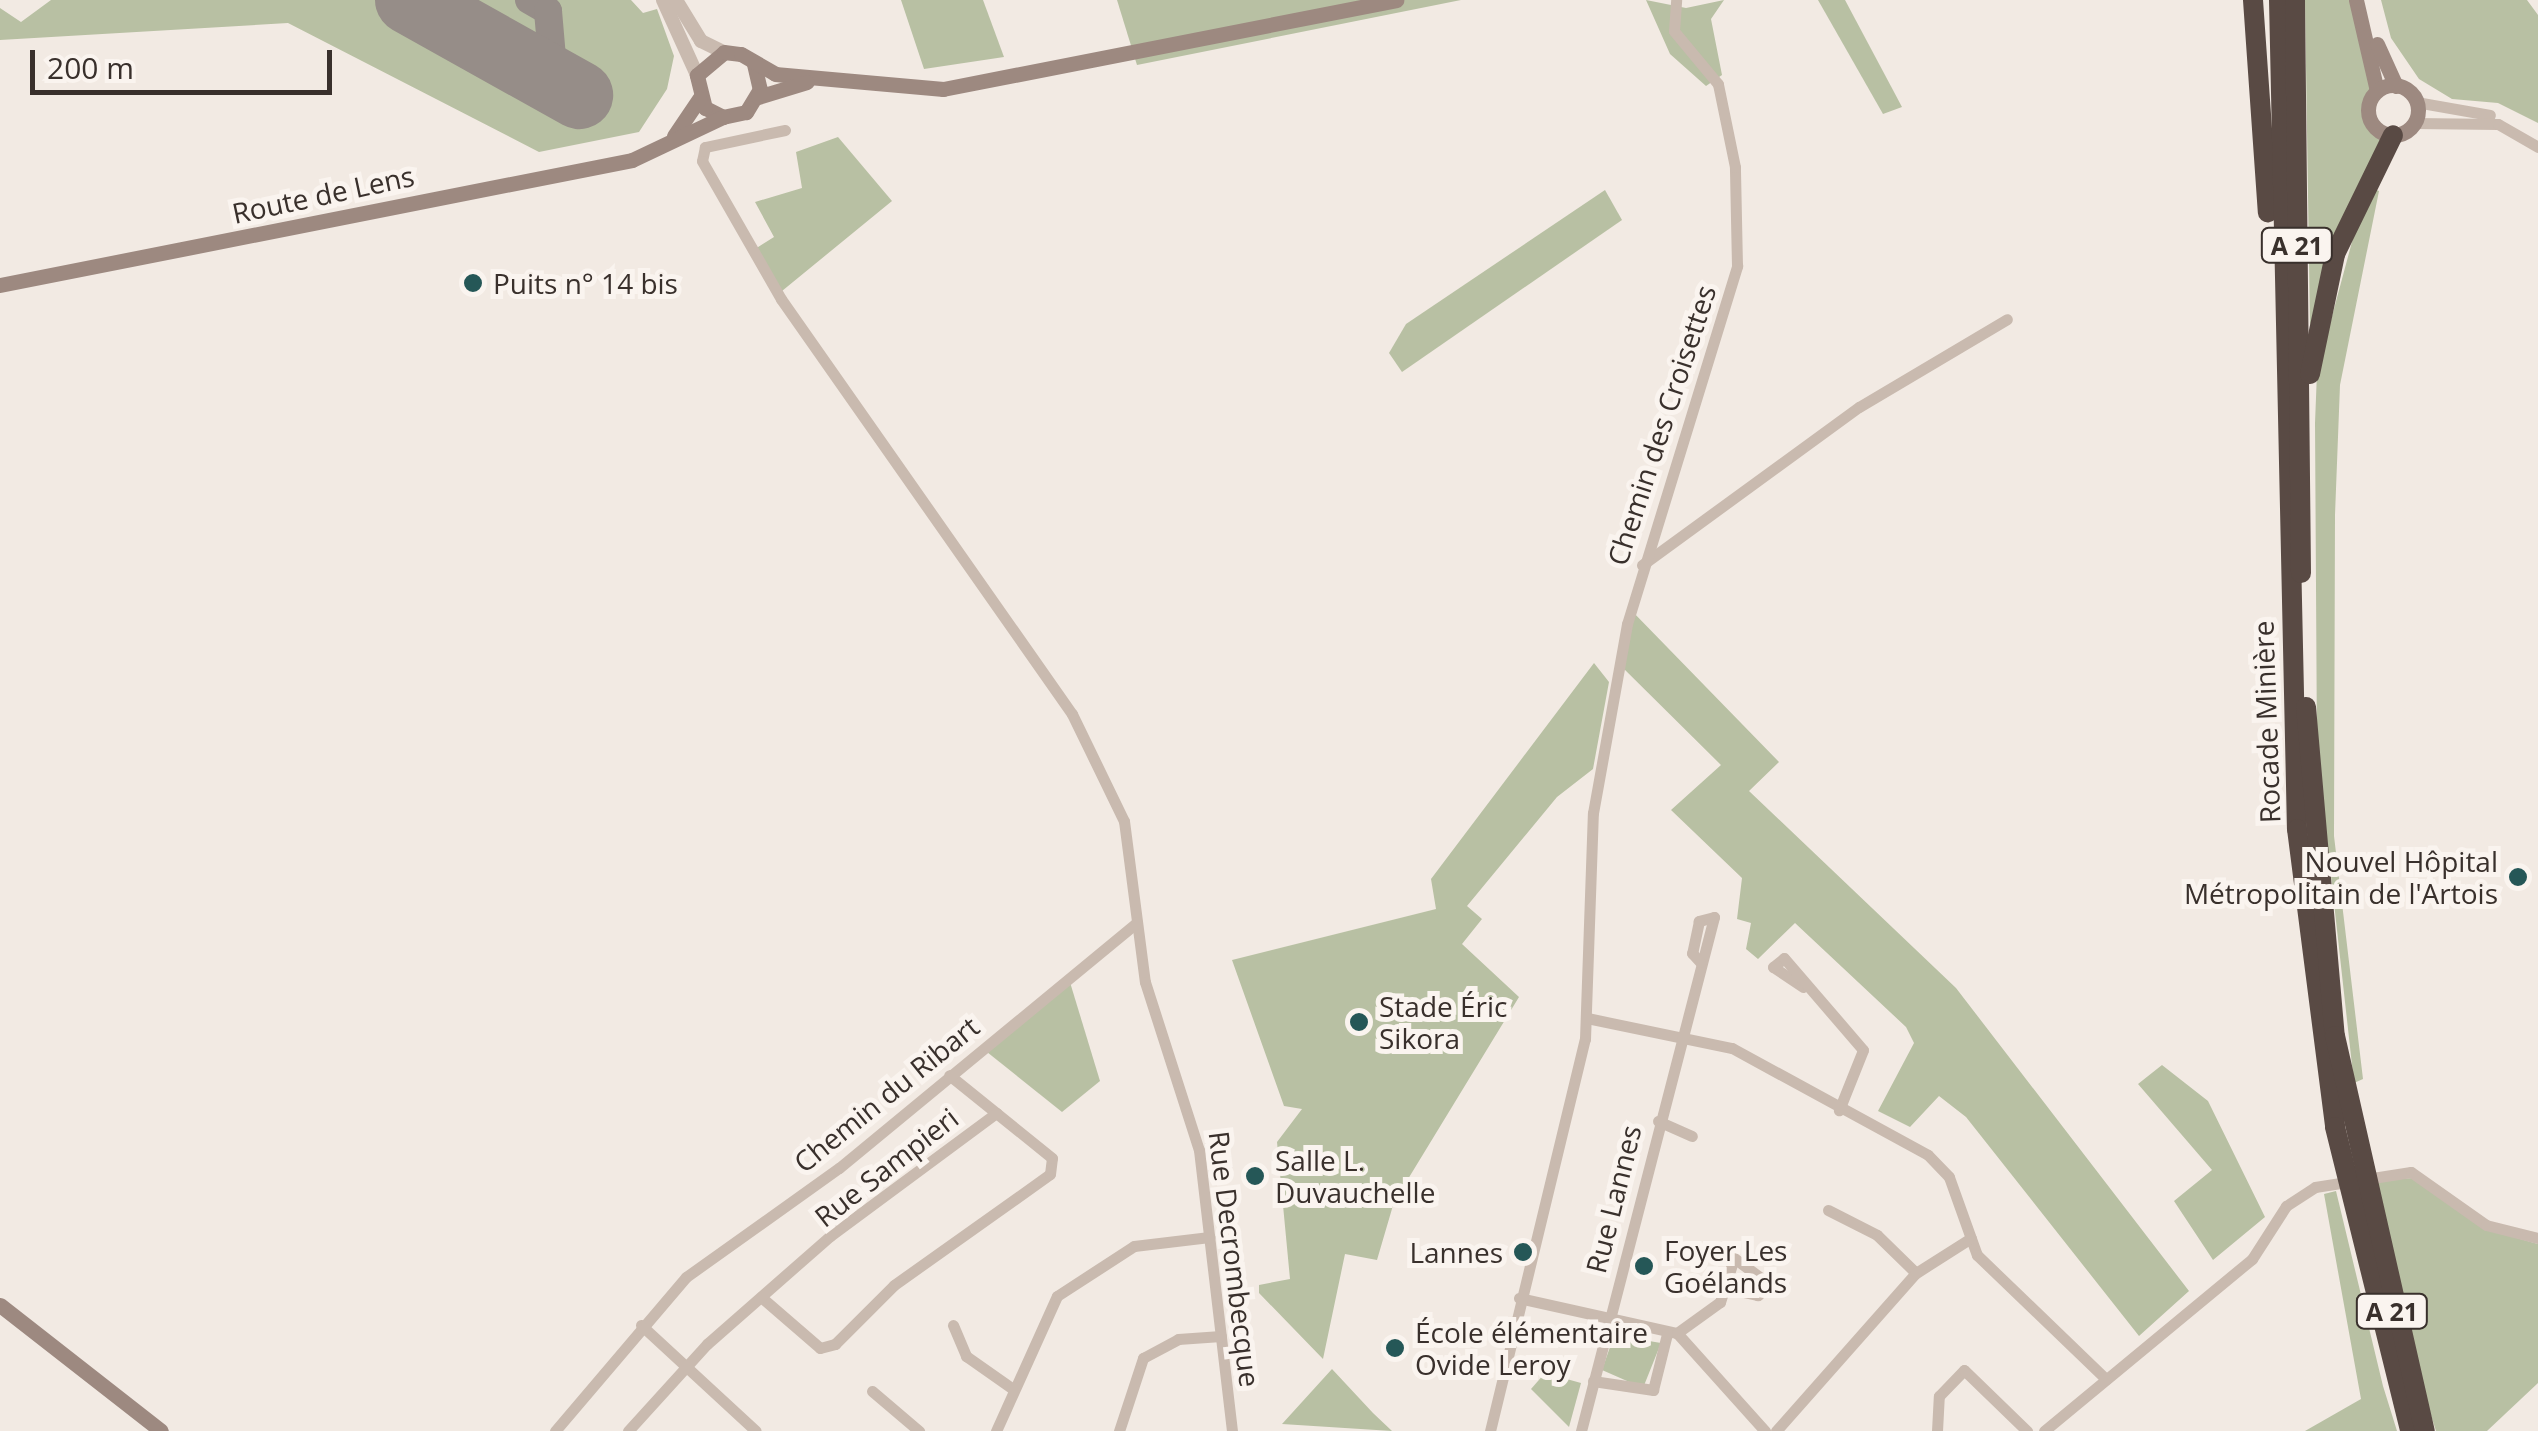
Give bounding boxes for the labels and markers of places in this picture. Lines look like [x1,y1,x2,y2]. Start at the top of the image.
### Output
place label: Puits n° 14 bis [493,266,678,300]
marker: Puits n° 14 bis [462,272,484,294]
place label: Nouvel Hôpital Métropolitain de l'Artois [2184,844,2498,910]
marker: Nouvel Hôpital Métropolitain de l'Artois [2507,866,2529,888]
place label: Stade Éric Sikora [1379,989,1508,1055]
marker: Stade Éric Sikora [1348,1011,1370,1033]
place label: Salle L. Duvauchelle [1275,1143,1435,1209]
marker: Salle L. Duvauchelle [1244,1165,1266,1187]
place label: Foyer Les Goélands [1664,1233,1787,1299]
place label: Lannes [1409,1235,1503,1269]
marker: Lannes [1512,1241,1534,1263]
marker: Foyer Les Goélands [1633,1255,1655,1277]
place label: École élémentaire Ovide Leroy [1415,1315,1648,1381]
marker: École élémentaire Ovide Leroy [1384,1337,1406,1359]

